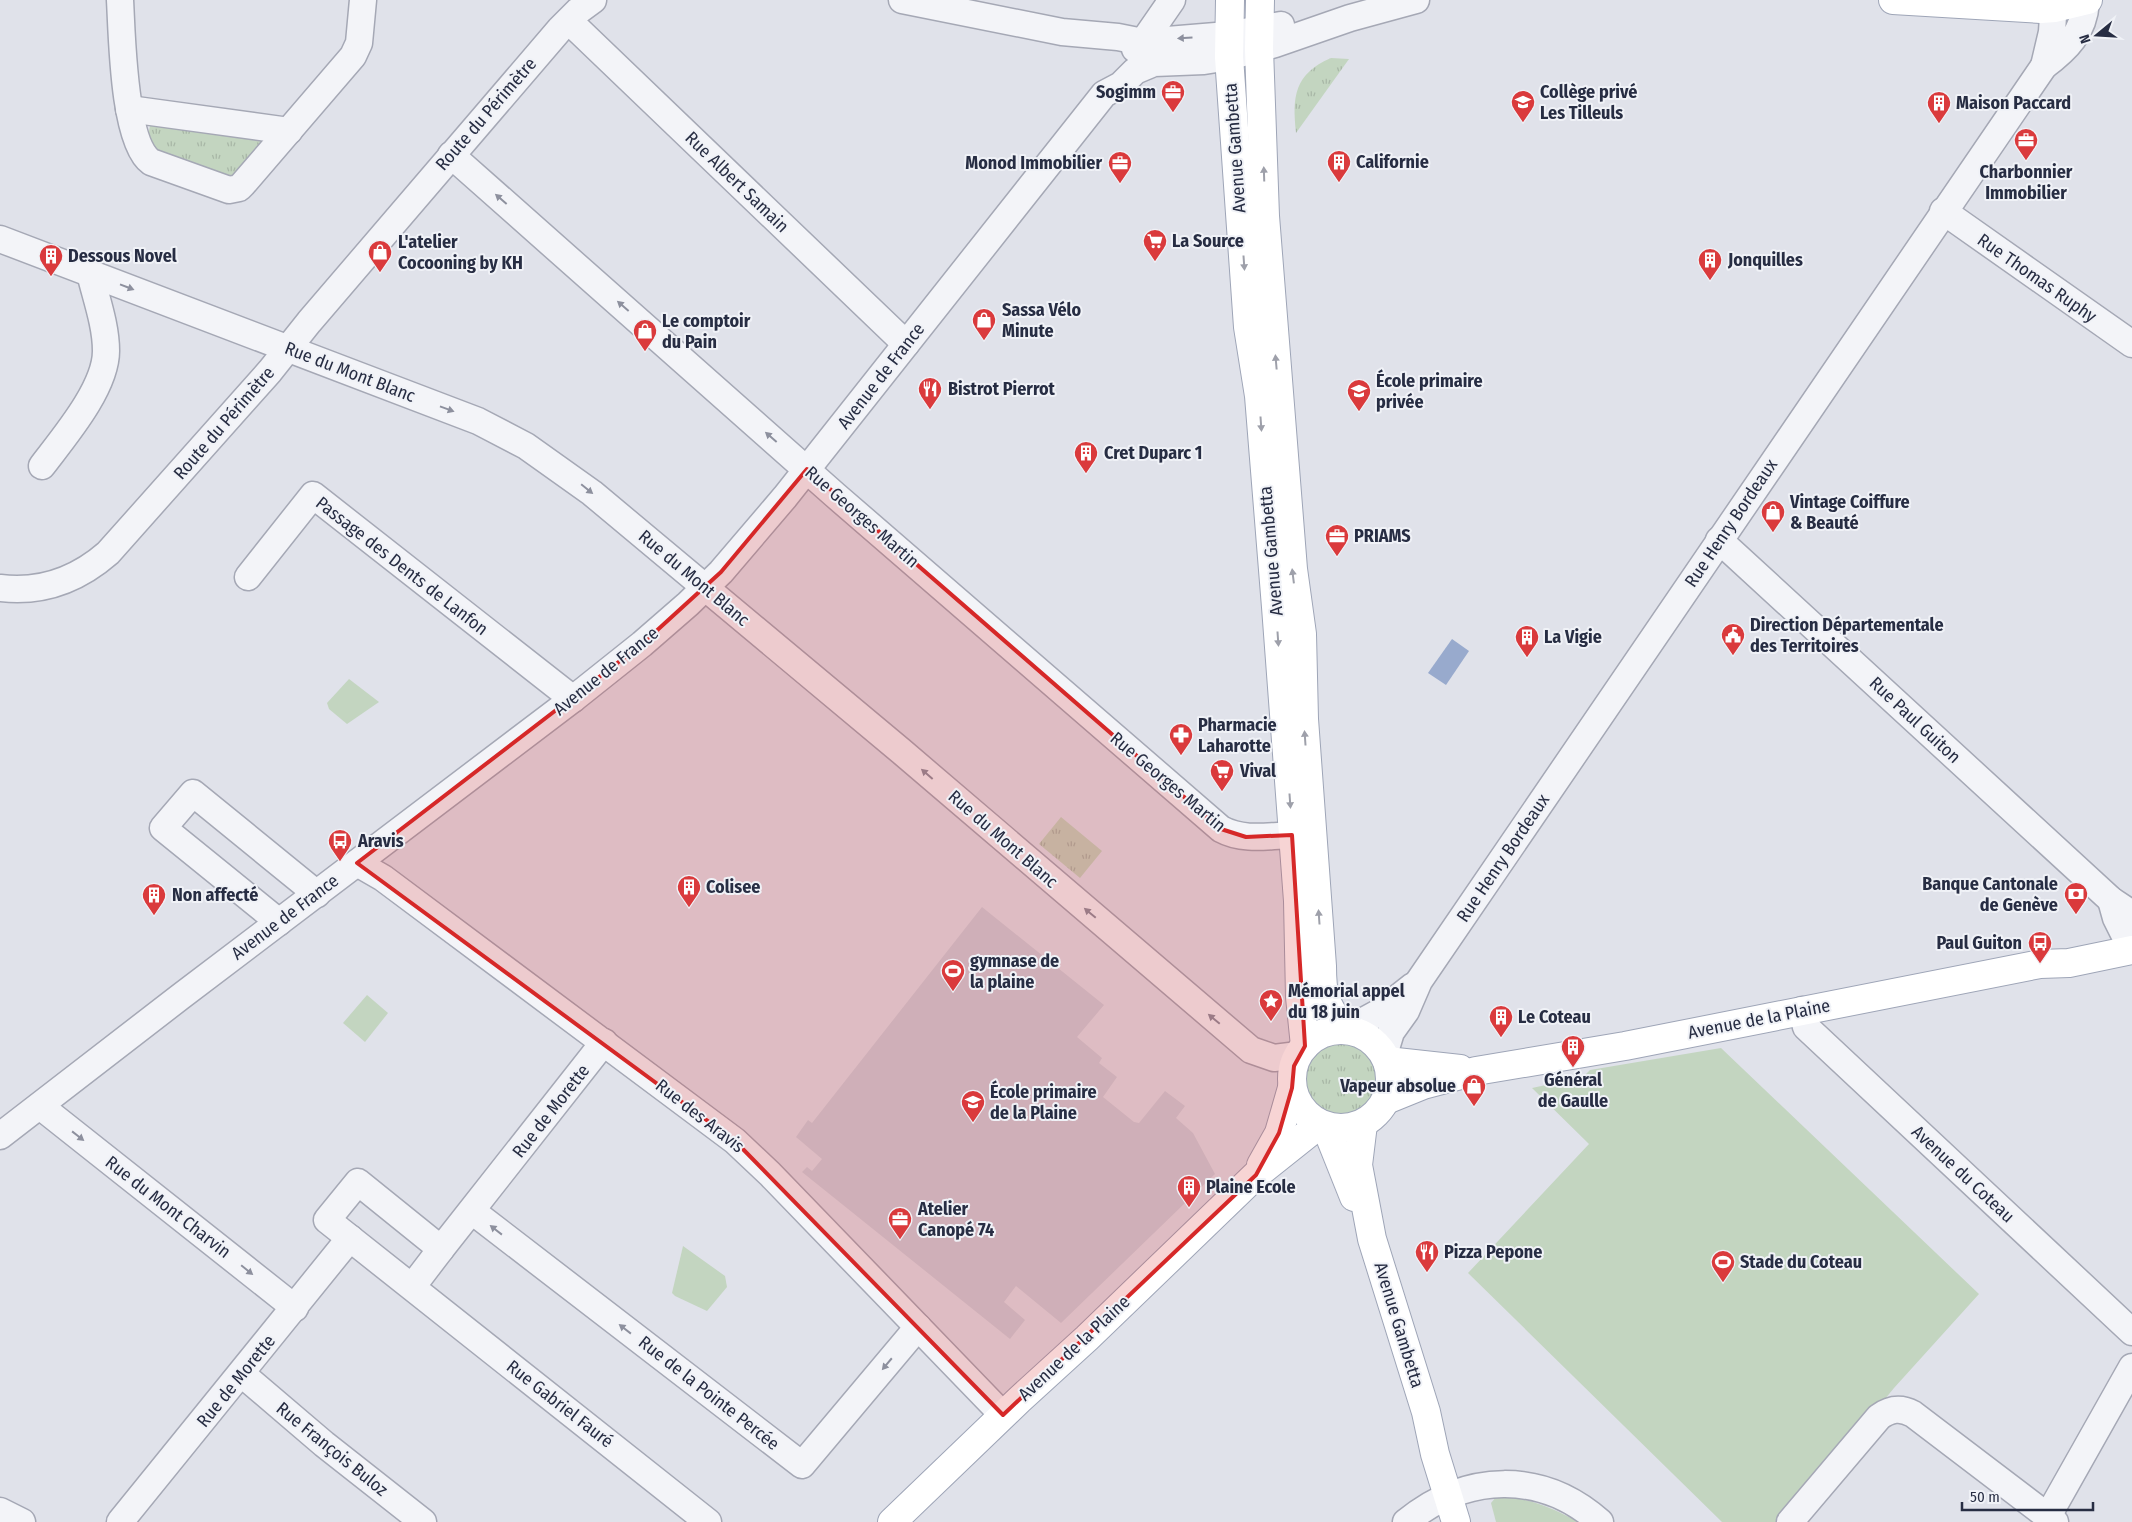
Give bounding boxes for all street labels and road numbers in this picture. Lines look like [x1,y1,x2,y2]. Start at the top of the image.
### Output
street label: Route du Périmètre [431,53,541,175]
street label: Avenue Gambetta [1219,82,1251,214]
street label: Rue Albert Samain [680,127,794,237]
street label: Rue Thomas Ruphy [1973,229,2101,327]
street label: Avenue de France [833,318,929,433]
street label: Rue du Mont Blanc [282,337,419,407]
street label: Route du Périmètre [169,362,279,484]
street label: Rue Henry Bordeaux [1680,455,1782,591]
street label: Rue Georges Martin [801,462,923,572]
street label: Avenue Gambetta [1254,485,1288,617]
street label: Passage des Dents de Lanfon [312,492,492,640]
street label: Rue du Mont Blanc [634,525,754,631]
street label: Avenue de France [549,622,663,720]
street label: Rue Paul Guiton [1865,672,1965,768]
street label: Rue Georges Martin [1106,727,1230,837]
street label: Rue du Mont Blanc [944,785,1063,893]
street label: Rue Henry Bordeaux [1452,790,1554,926]
street label: Avenue de France [227,869,343,964]
street label: Avenue de la Plaine [1686,994,1832,1044]
street label: Rue de Morette [508,1060,594,1162]
street label: Rue des Aravis [651,1074,749,1158]
street label: Avenue du Coteau [1907,1121,2019,1227]
street label: Rue du Mont Charvin [101,1151,235,1263]
street label: Avenue Gambetta [1369,1260,1429,1391]
street label: Avenue de la Plaine [1014,1291,1134,1405]
street label: Rue de Morette [192,1330,280,1432]
street label: Rue de la Pointe Percée [634,1331,784,1455]
street label: Rue Gabriel Fauré [502,1355,618,1453]
street label: Rue François Buloz [272,1397,392,1501]

